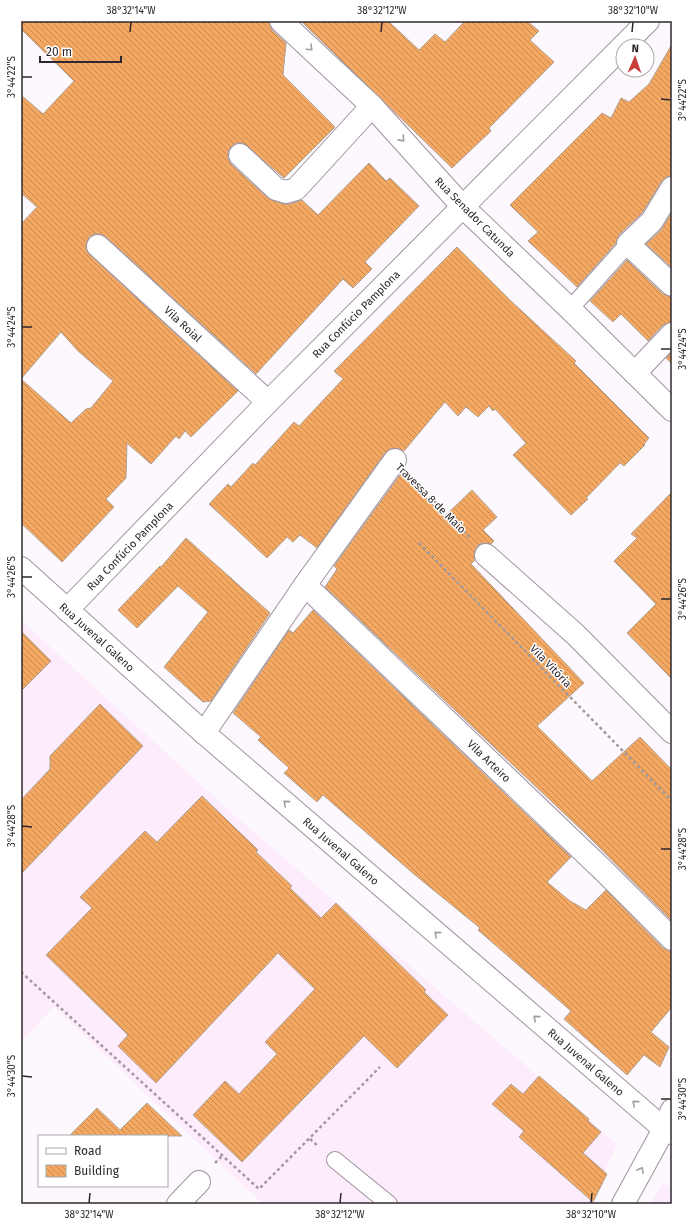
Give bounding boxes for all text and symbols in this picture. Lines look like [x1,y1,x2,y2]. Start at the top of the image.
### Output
text: 38°32'14"W [106,5,156,17]
text: 38°32'12"W [357,5,407,17]
text: 38°32'10"W [608,5,659,17]
scale bar [40,38,121,64]
north arrow [615,38,655,78]
text: N [631,42,639,55]
one-way arrow [305,43,313,50]
text: 20 m [46,45,72,59]
text: 3°44'22"S [6,56,18,98]
text: 3°44'22"S [677,79,689,121]
one-way arrow [397,135,404,142]
street label: Rua Senador Catunda [432,175,517,260]
street label: Rua Confúcio Pamplona [310,268,403,361]
street label: Vila Roial [161,304,204,345]
text: 3°44'24"S [6,306,18,348]
text: 3°44'24"S [677,328,689,370]
street label: Travessa 8 de Maio [393,461,468,536]
street label: Rua Confúcio Pamplona [85,499,176,593]
text: 3°44'26"S [6,555,18,598]
text: 3°44'26"S [677,577,689,620]
street label: Rua Juvenal Galeno [56,600,137,674]
street label: Vila Vitória [527,642,574,690]
street label: Vila Arteiro [464,738,513,785]
one-way arrow [283,801,290,808]
text: 3°44'28"S [6,804,18,847]
street label: Rua Juvenal Galeno [300,815,381,888]
text: 3°44'28"S [677,827,689,870]
one-way arrow [435,931,442,938]
one-way arrow [533,1016,541,1023]
street label: Rua Juvenal Galeno [545,1026,626,1099]
text: 3°44'30"S [6,1054,18,1097]
text: 3°44'30"S [677,1077,689,1120]
one-way arrow [632,1101,639,1108]
legend [38,1135,168,1187]
text: Road [74,1144,102,1158]
text: Building [74,1164,120,1178]
one-way arrow [637,1167,644,1174]
text: 38°32'14"W [64,1209,114,1221]
text: 38°32'12"W [315,1209,365,1221]
text: 38°32'10"W [566,1209,617,1221]

